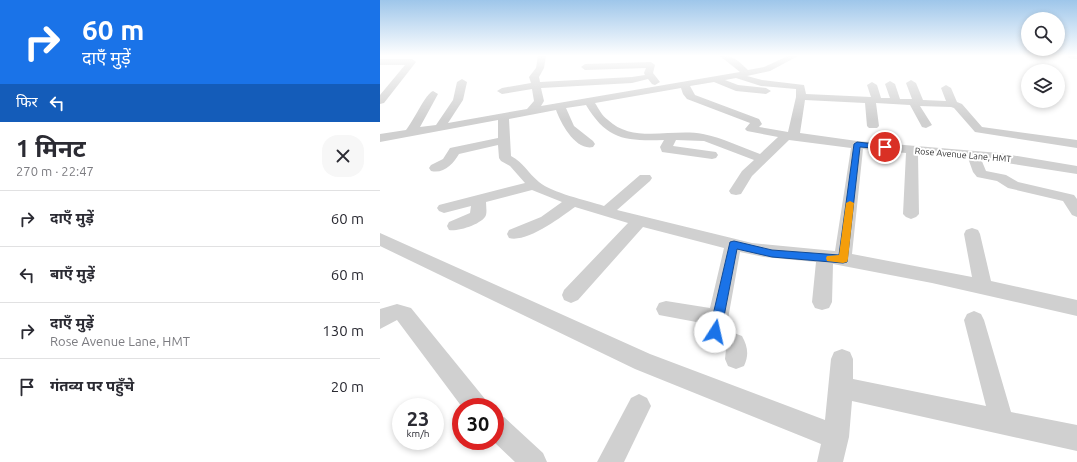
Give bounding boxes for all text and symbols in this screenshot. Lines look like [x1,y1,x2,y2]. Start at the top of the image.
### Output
map controls [1021,12,1065,108]
button: search [1021,12,1065,56]
text: 60 m [82,14,144,45]
icon: right [16,16,68,68]
text: दाएँ मुड़ें [82,47,131,67]
button: layers [1021,64,1065,108]
icon: left [46,92,68,114]
text: फिर [16,93,38,110]
pin [868,130,902,164]
text: 1 मिनट [16,135,86,162]
button: close [322,135,364,177]
icon: arrive [874,136,896,158]
street label: Rose Avenue Lane, HMT [914,146,1012,164]
text: 270 m · 22:47 [16,164,94,178]
icon: right [16,208,38,230]
text: दाएँ मुड़ें [50,209,94,226]
text: 60 m [331,210,364,227]
icon: left [16,264,38,286]
text: बाएँ मुड़ें [50,265,95,282]
text: 60 m [331,266,364,283]
position arrow [694,311,736,353]
text: दाएँ मुड़ें [50,314,94,331]
icon: right [16,320,38,342]
text: 130 m [322,322,364,339]
text: Rose Avenue Lane, HMT [50,334,190,348]
icon: arrive [16,376,38,398]
text: गंतव्य पर पहुँचे [50,377,134,394]
text: 20 m [331,378,364,395]
speed limit sign: 30 [452,398,504,450]
text: 23 [407,407,429,430]
text: km/h [406,428,430,439]

